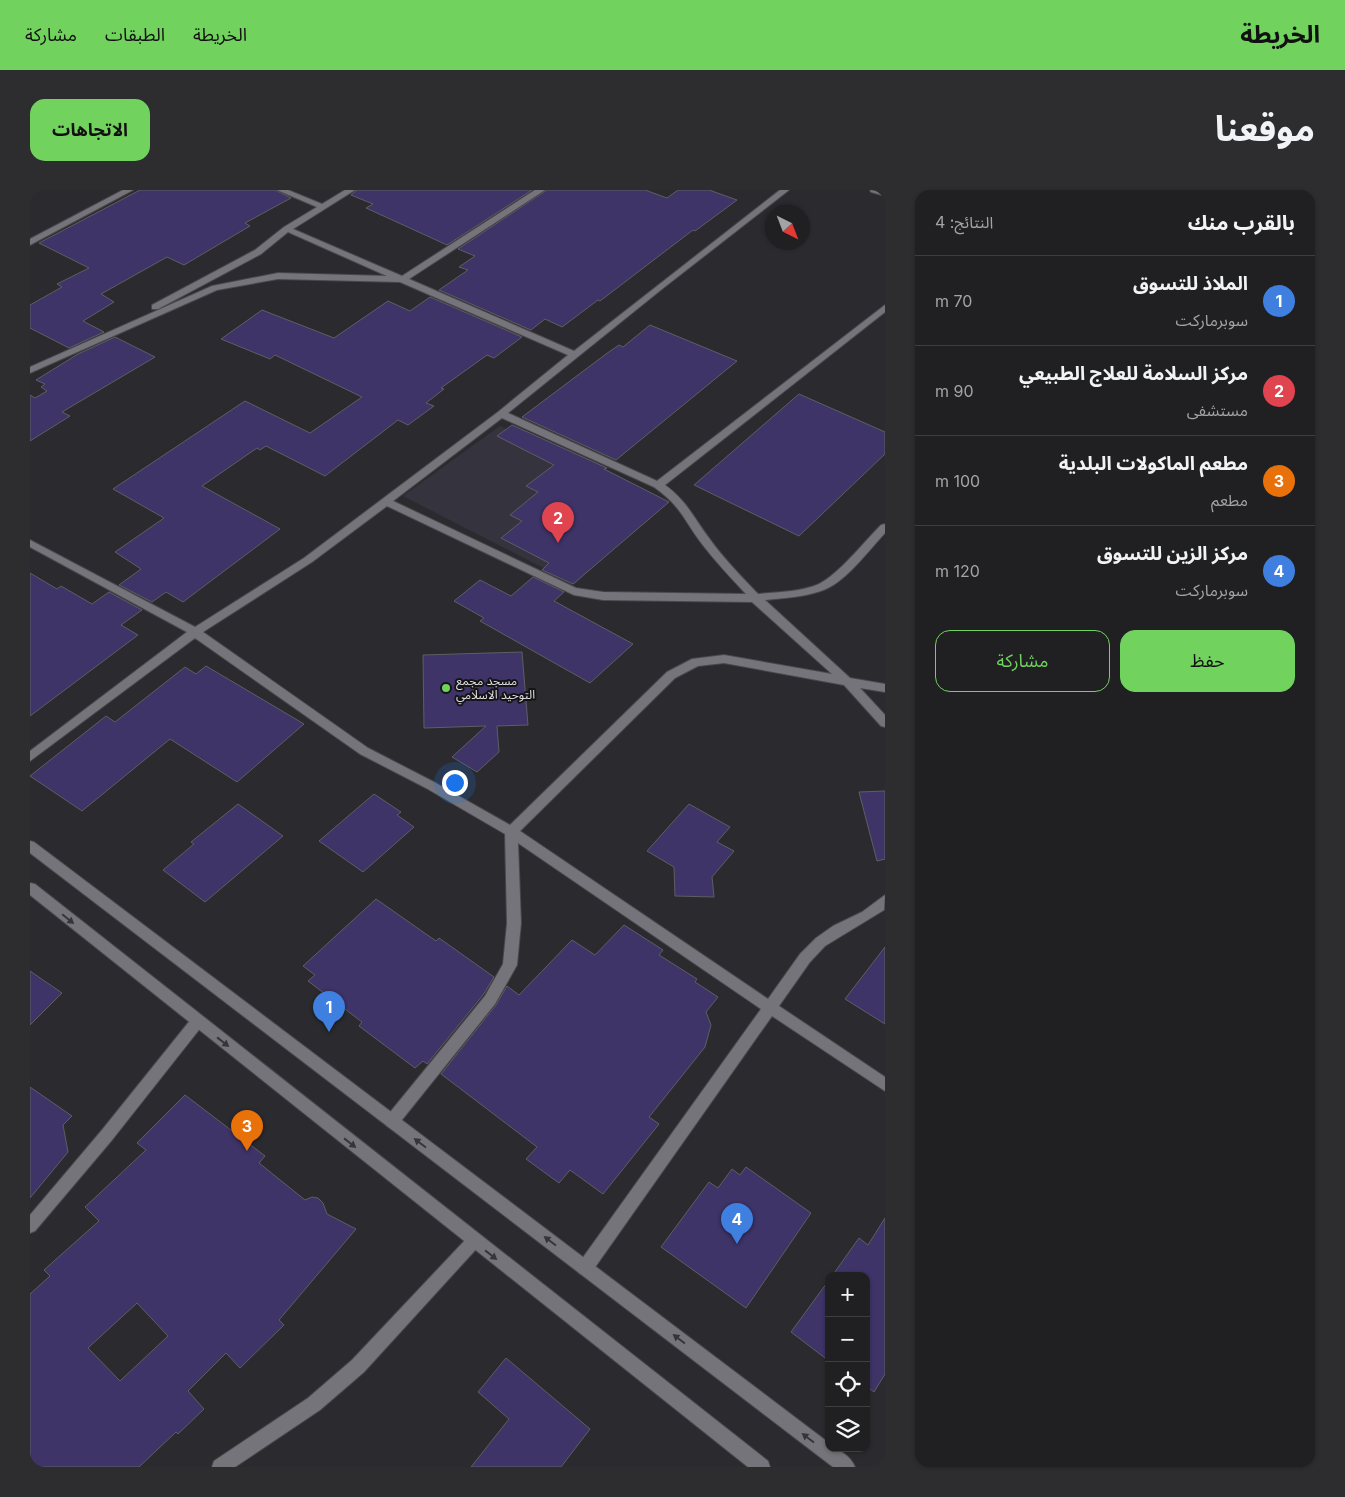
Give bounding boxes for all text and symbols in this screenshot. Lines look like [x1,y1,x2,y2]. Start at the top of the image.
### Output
text: الخريطة [1240,20,1320,49]
text: مشاركة [25,24,77,45]
text: الطبقات [105,24,165,45]
text: الخريطة [193,24,247,45]
button: الاتجاهات [30,99,150,161]
text: موقعنا [1215,107,1315,149]
north arrow [765,205,810,250]
text: بالقرب منك [1188,210,1295,235]
text: النتائج: 4 [935,212,993,232]
text: الملاذ للتسوق [1133,272,1248,295]
text: 70 m [935,291,972,311]
text: 1 [1276,291,1282,311]
text: سوبرماركت [1176,310,1248,330]
text: مركز السلامة للعلاج الطبيعي [1019,362,1248,385]
text: 90 m [935,381,974,401]
text: 2 [1274,381,1284,401]
text: مستشفى [1187,400,1248,420]
text: مطعم الماكولات البلدية [1059,452,1248,475]
text: 100 m [935,471,980,491]
text: 3 [1274,471,1284,491]
text: مطعم [1211,490,1248,510]
pin: 2 [542,502,574,543]
text: مركز الزين للتسوق [1097,542,1248,565]
text: 120 m [935,561,980,581]
text: 4 [1274,561,1284,581]
text: سوبرماركت [1176,580,1248,600]
button: مشاركة [935,630,1110,692]
button: حفظ [1120,630,1295,692]
place label: مسجد مجمع التوحيد الاسلامي [456,673,535,705]
marker: مسجد مجمع التوحيد الاسلامي [440,682,452,694]
your location [442,770,468,796]
one-way arrow [61,913,74,924]
pin: 1 [313,991,345,1032]
one-way arrow [216,1036,229,1047]
pin: 3 [231,1110,263,1151]
one-way arrow [343,1137,356,1148]
one-way arrow [414,1137,427,1148]
pin: 4 [721,1203,753,1244]
one-way arrow [543,1236,557,1246]
one-way arrow [484,1249,497,1260]
map controls [825,1272,870,1452]
button: + [825,1272,870,1317]
button: − [825,1317,870,1362]
one-way arrow [673,1334,686,1345]
button: locate [825,1362,870,1407]
button: layers [825,1407,870,1452]
one-way arrow [802,1432,815,1443]

